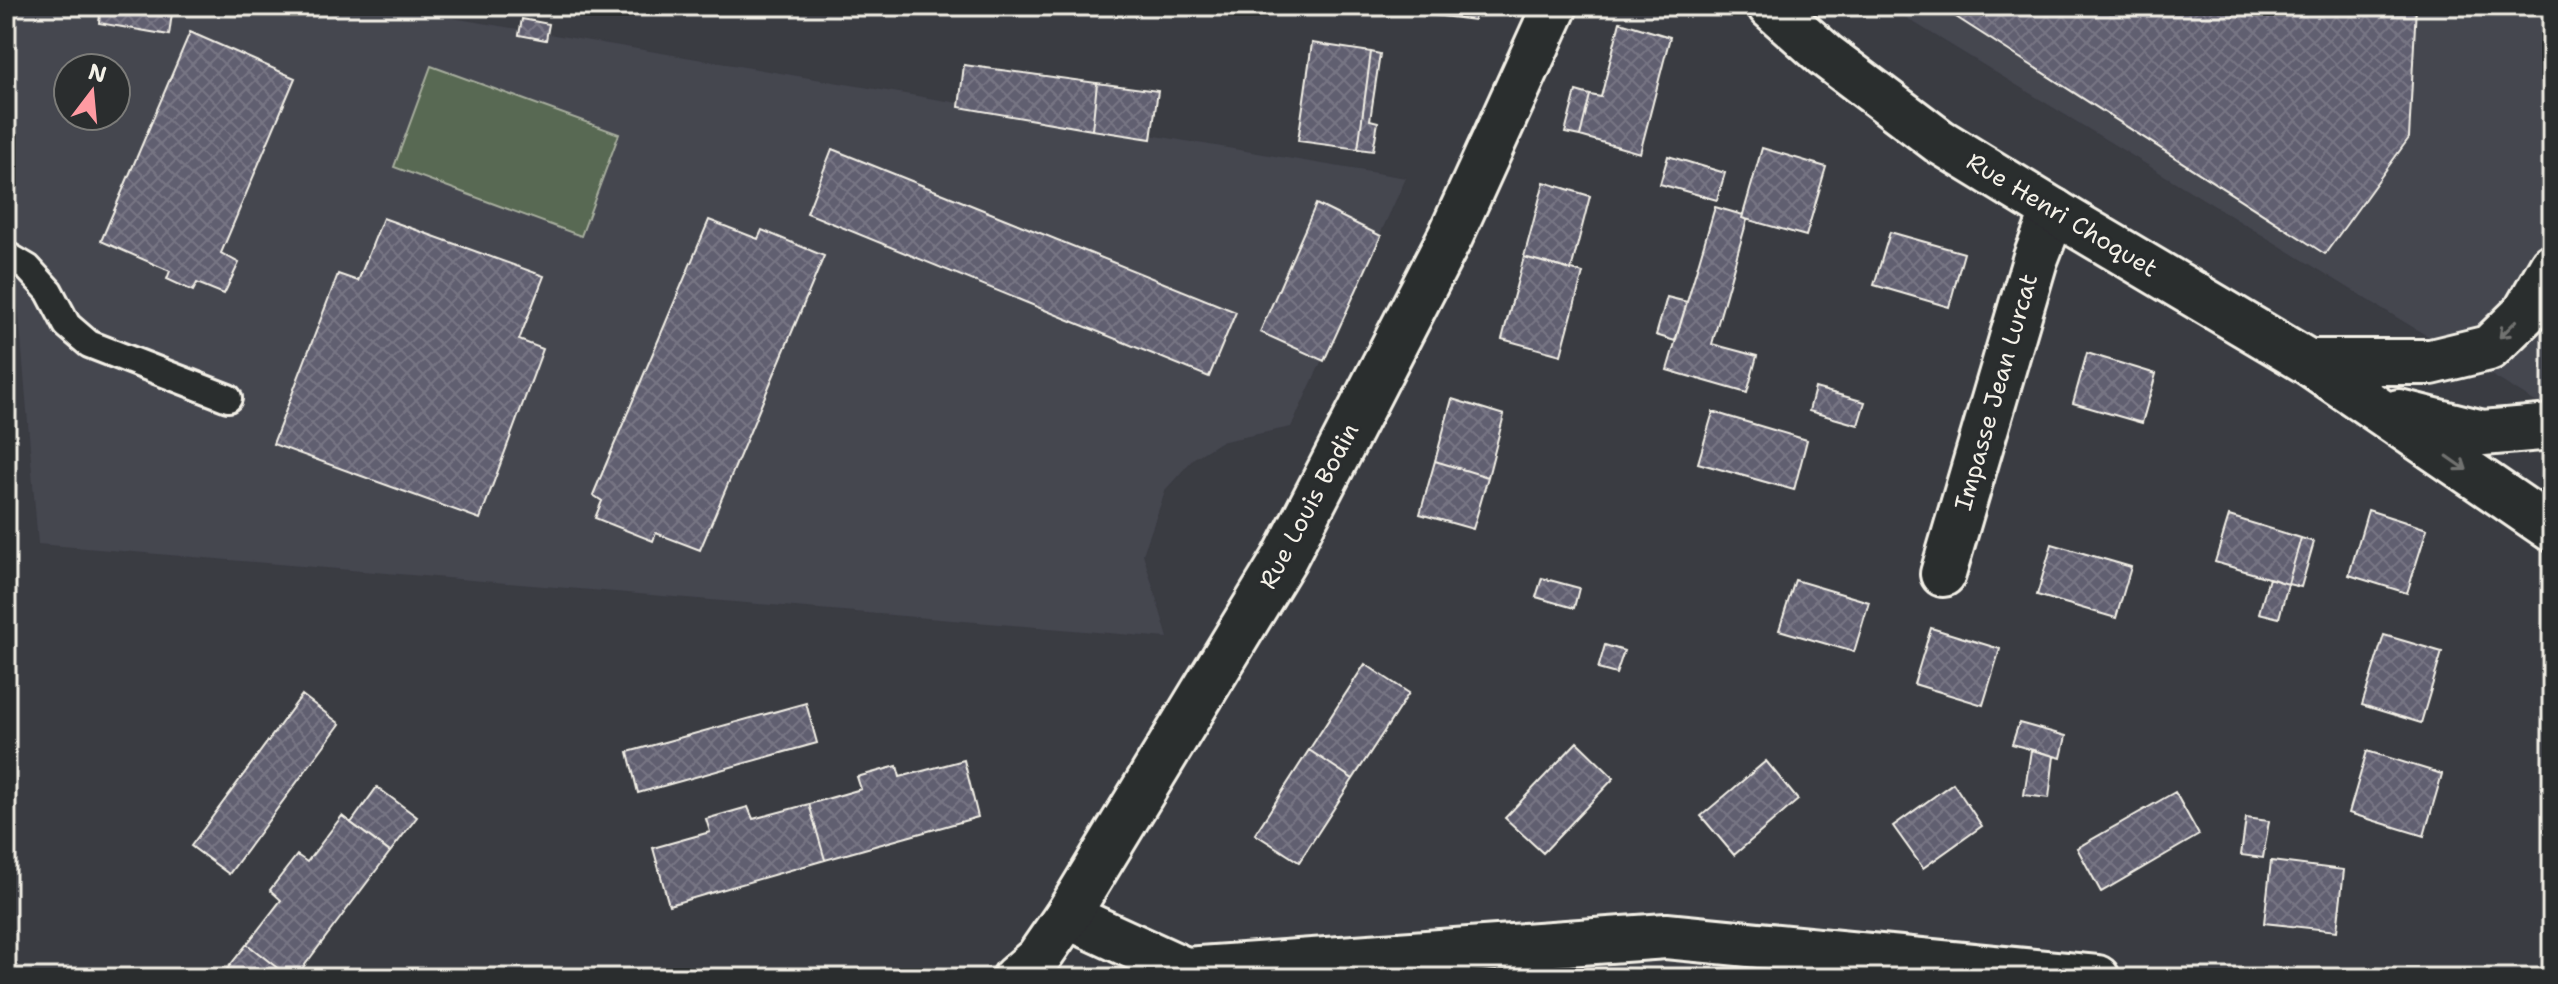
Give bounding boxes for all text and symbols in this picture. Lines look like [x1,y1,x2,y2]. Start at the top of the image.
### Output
north arrow [52,52,132,132]
text: N [85,57,110,90]
street label: Rue Henri Choquet [1961,145,2163,285]
street label: Impasse Jean Lurcat [1947,270,2045,514]
one-way arrow [2498,320,2518,339]
street label: Rue Louis Bodin [1252,418,1366,594]
one-way arrow [2446,455,2468,471]

